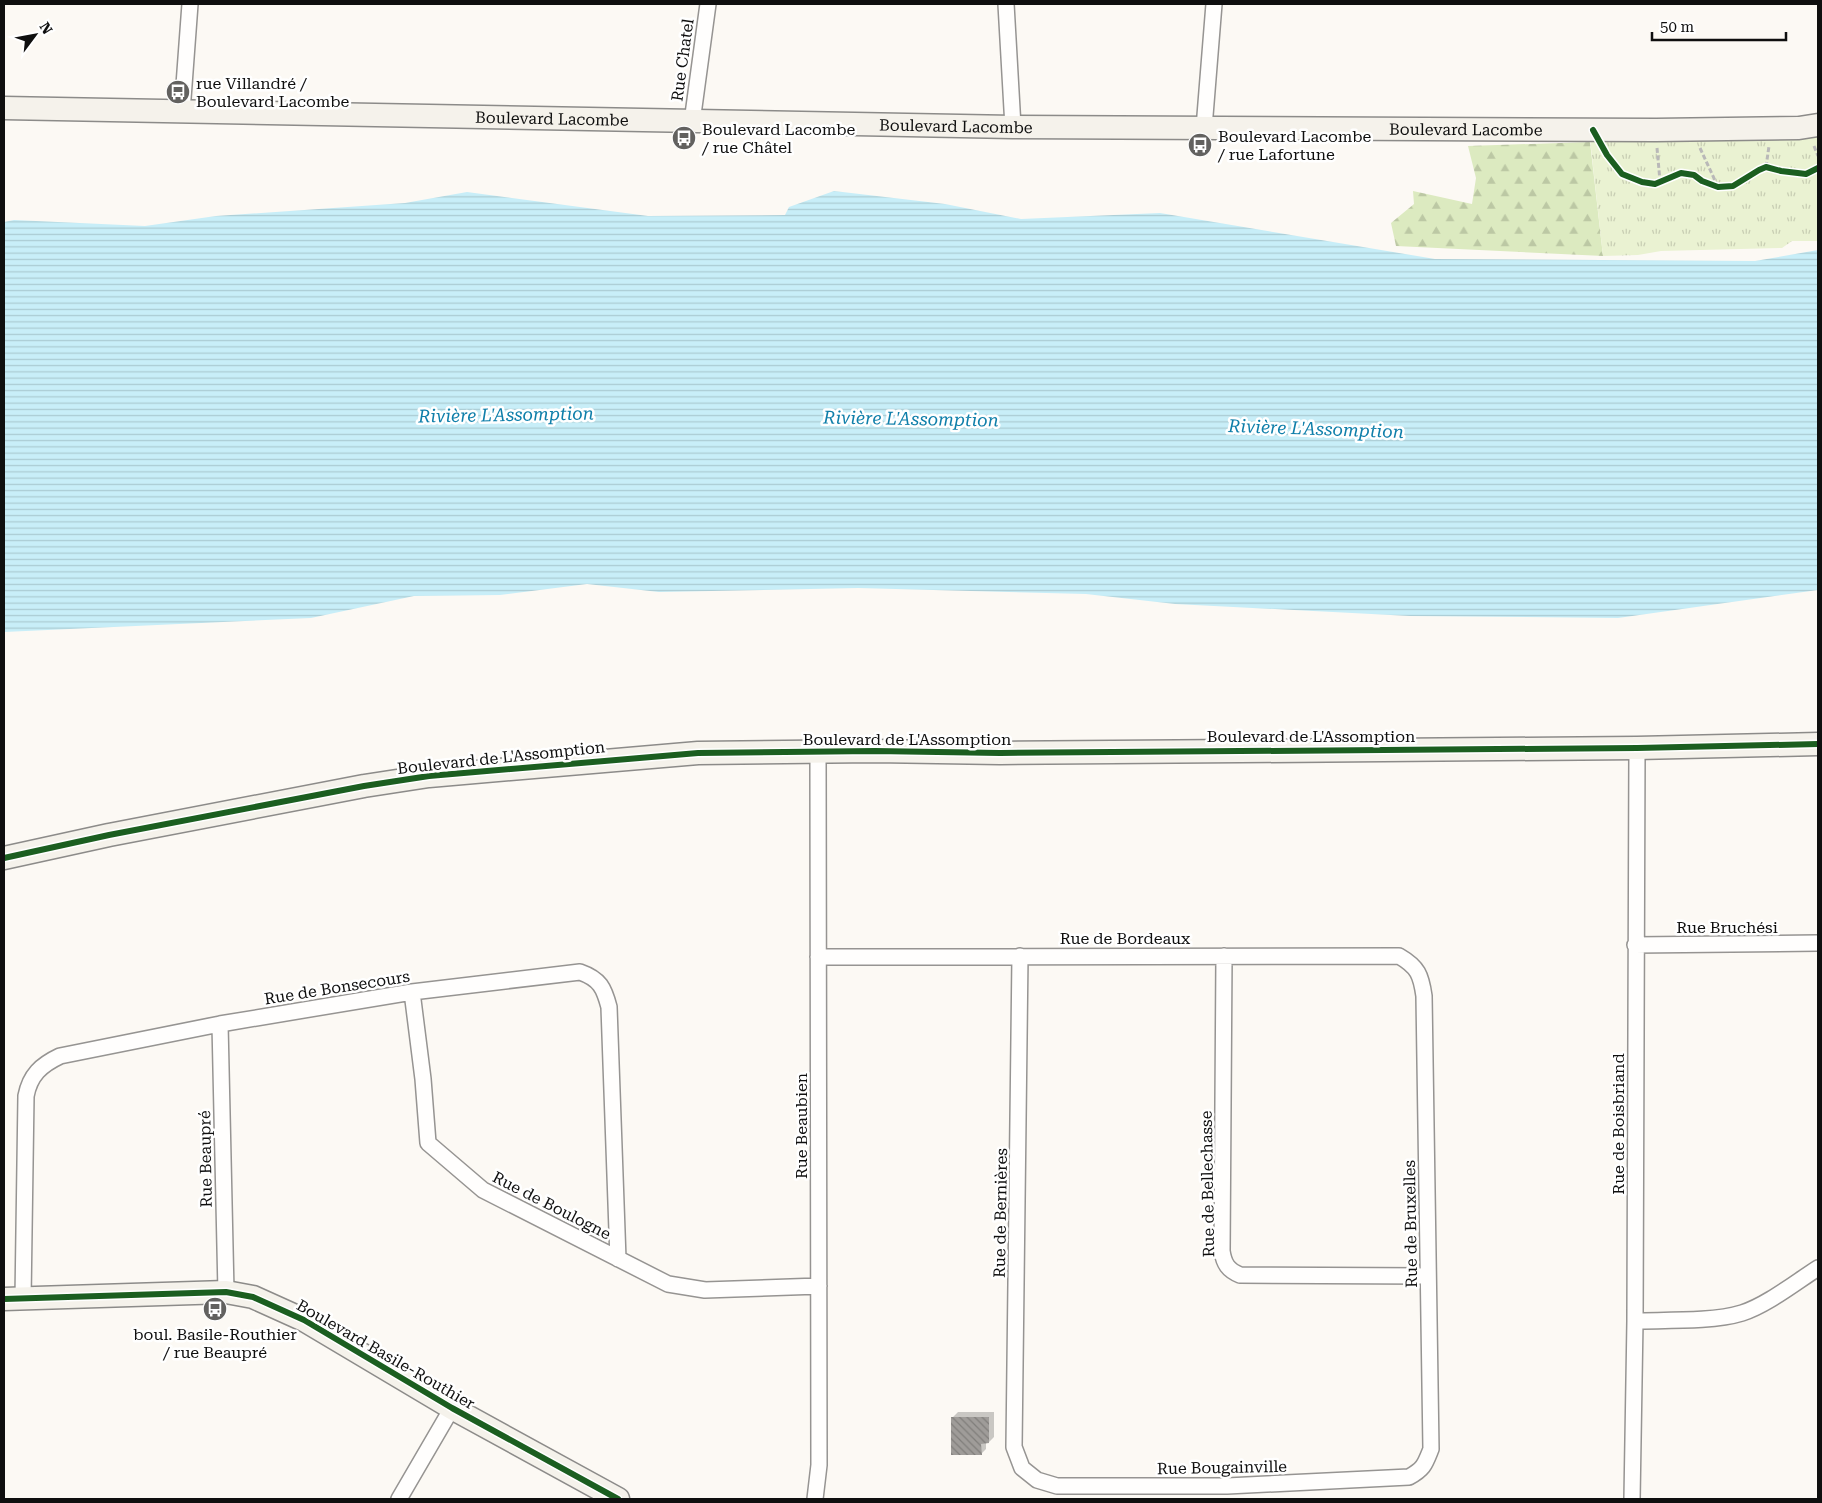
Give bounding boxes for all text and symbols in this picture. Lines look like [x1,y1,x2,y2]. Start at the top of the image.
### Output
north arrow [10,10,60,60]
scale bar [1652,10,1786,42]
street label: Rue Chatel [667,17,698,103]
text: 50 m [1660,18,1695,36]
text: N [36,19,56,37]
place label: rue Villandré / Boulevard Lacombe [196,74,350,111]
bus stop icon: rue Villandré / Boulevard Lacombe [165,79,191,105]
street label: Boulevard Lacombe [475,108,629,130]
street label: Boulevard Lacombe [879,115,1033,137]
place label: Boulevard Lacombe / rue Châtel [701,120,856,157]
street label: Boulevard Lacombe [1389,120,1543,139]
bus stop icon: Boulevard Lacombe / rue Châtel [671,125,697,151]
place label: Boulevard Lacombe / rue Lafortune [1217,127,1372,164]
bus stop icon: Boulevard Lacombe / rue Lafortune [1187,132,1213,158]
water label: Rivière L'Assomption [417,402,594,427]
water label: Rivière L'Assomption [822,406,999,431]
water label: Rivière L'Assomption [1227,415,1404,442]
street label: Boulevard de L'Assomption [1207,727,1415,746]
street label: Boulevard de L'Assomption [803,730,1011,749]
street label: Boulevard de L'Assomption [396,737,606,778]
street label: Rue Bruchési [1676,918,1778,937]
street label: Rue de Bordeaux [1060,929,1191,948]
street label: Rue de Bonsecours [263,967,412,1008]
street label: Rue de Boisbriand [1609,1053,1628,1195]
street label: Rue Beaubien [792,1073,811,1179]
street label: Rue Beaupré [195,1110,216,1208]
street label: Rue de Bellechasse [1197,1110,1218,1257]
street label: Rue de Bernières [990,1148,1011,1278]
street label: Rue de Bruxelles [1400,1159,1421,1288]
street label: Rue de Boulogne [489,1167,614,1244]
bus stop icon: boul. Basile-Routhier / rue Beaupré [202,1296,228,1322]
street label: Boulevard Basile-Routhier [293,1296,479,1414]
place label: boul. Basile-Routhier / rue Beaupré [133,1325,297,1362]
street label: Rue Bougainville [1157,1457,1287,1478]

